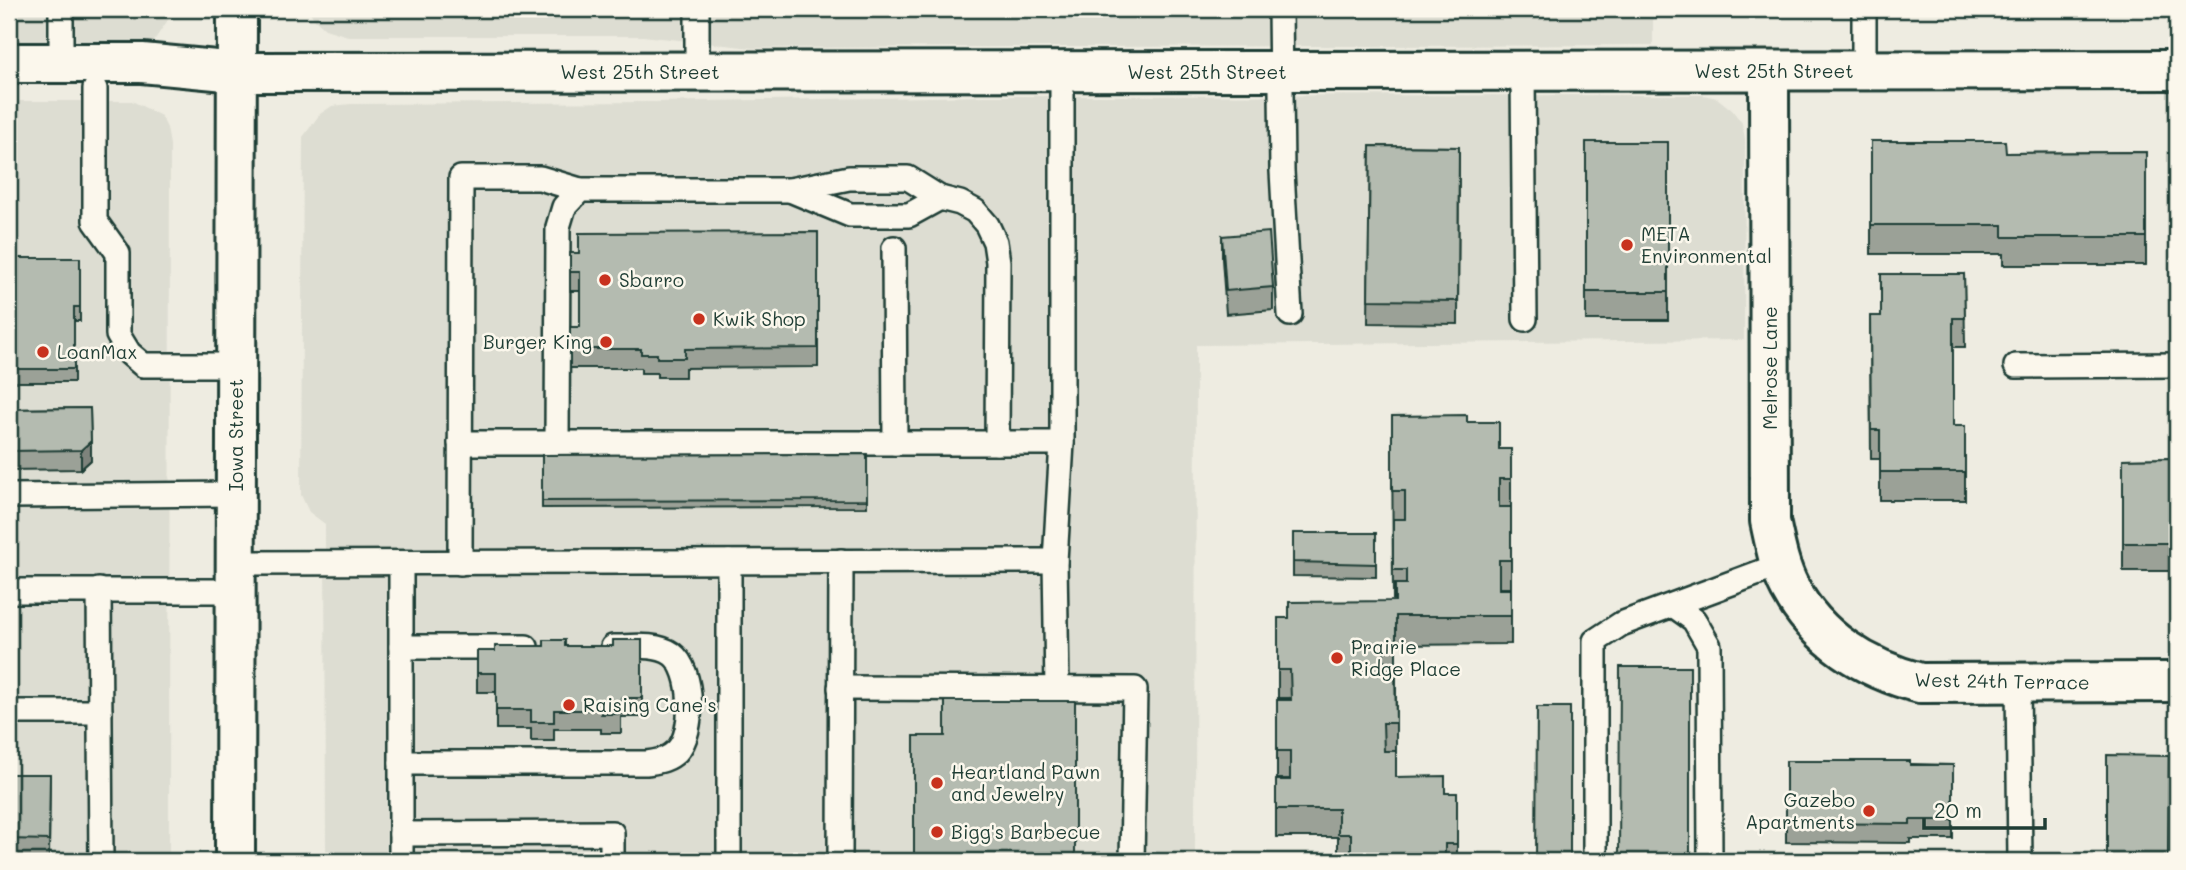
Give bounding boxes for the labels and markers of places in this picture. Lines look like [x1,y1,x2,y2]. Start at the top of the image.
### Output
place label: META Environmental [1641,221,1772,268]
marker: META Environmental [1619,237,1635,253]
place label: Sbarro [619,267,684,292]
marker: Sbarro [597,272,613,288]
place label: Kwik Shop [713,306,806,331]
marker: Kwik Shop [691,311,707,327]
place label: Burger King [483,329,592,354]
marker: Burger King [598,334,614,350]
place label: LoanMax [57,339,137,364]
marker: LoanMax [35,344,51,360]
place label: Prairie Ridge Place [1351,634,1461,681]
marker: Prairie Ridge Place [1329,650,1345,666]
place label: Raising Cane's [583,692,717,717]
marker: Raising Cane's [561,697,577,713]
place label: Heartland Pawn and Jewelry [951,759,1100,806]
marker: Heartland Pawn and Jewelry [929,775,945,791]
place label: Gazebo Apartments [1745,787,1855,834]
marker: Gazebo Apartments [1861,803,1877,819]
place label: Bigg's Barbecue [951,819,1101,844]
marker: Bigg's Barbecue [929,824,945,840]

